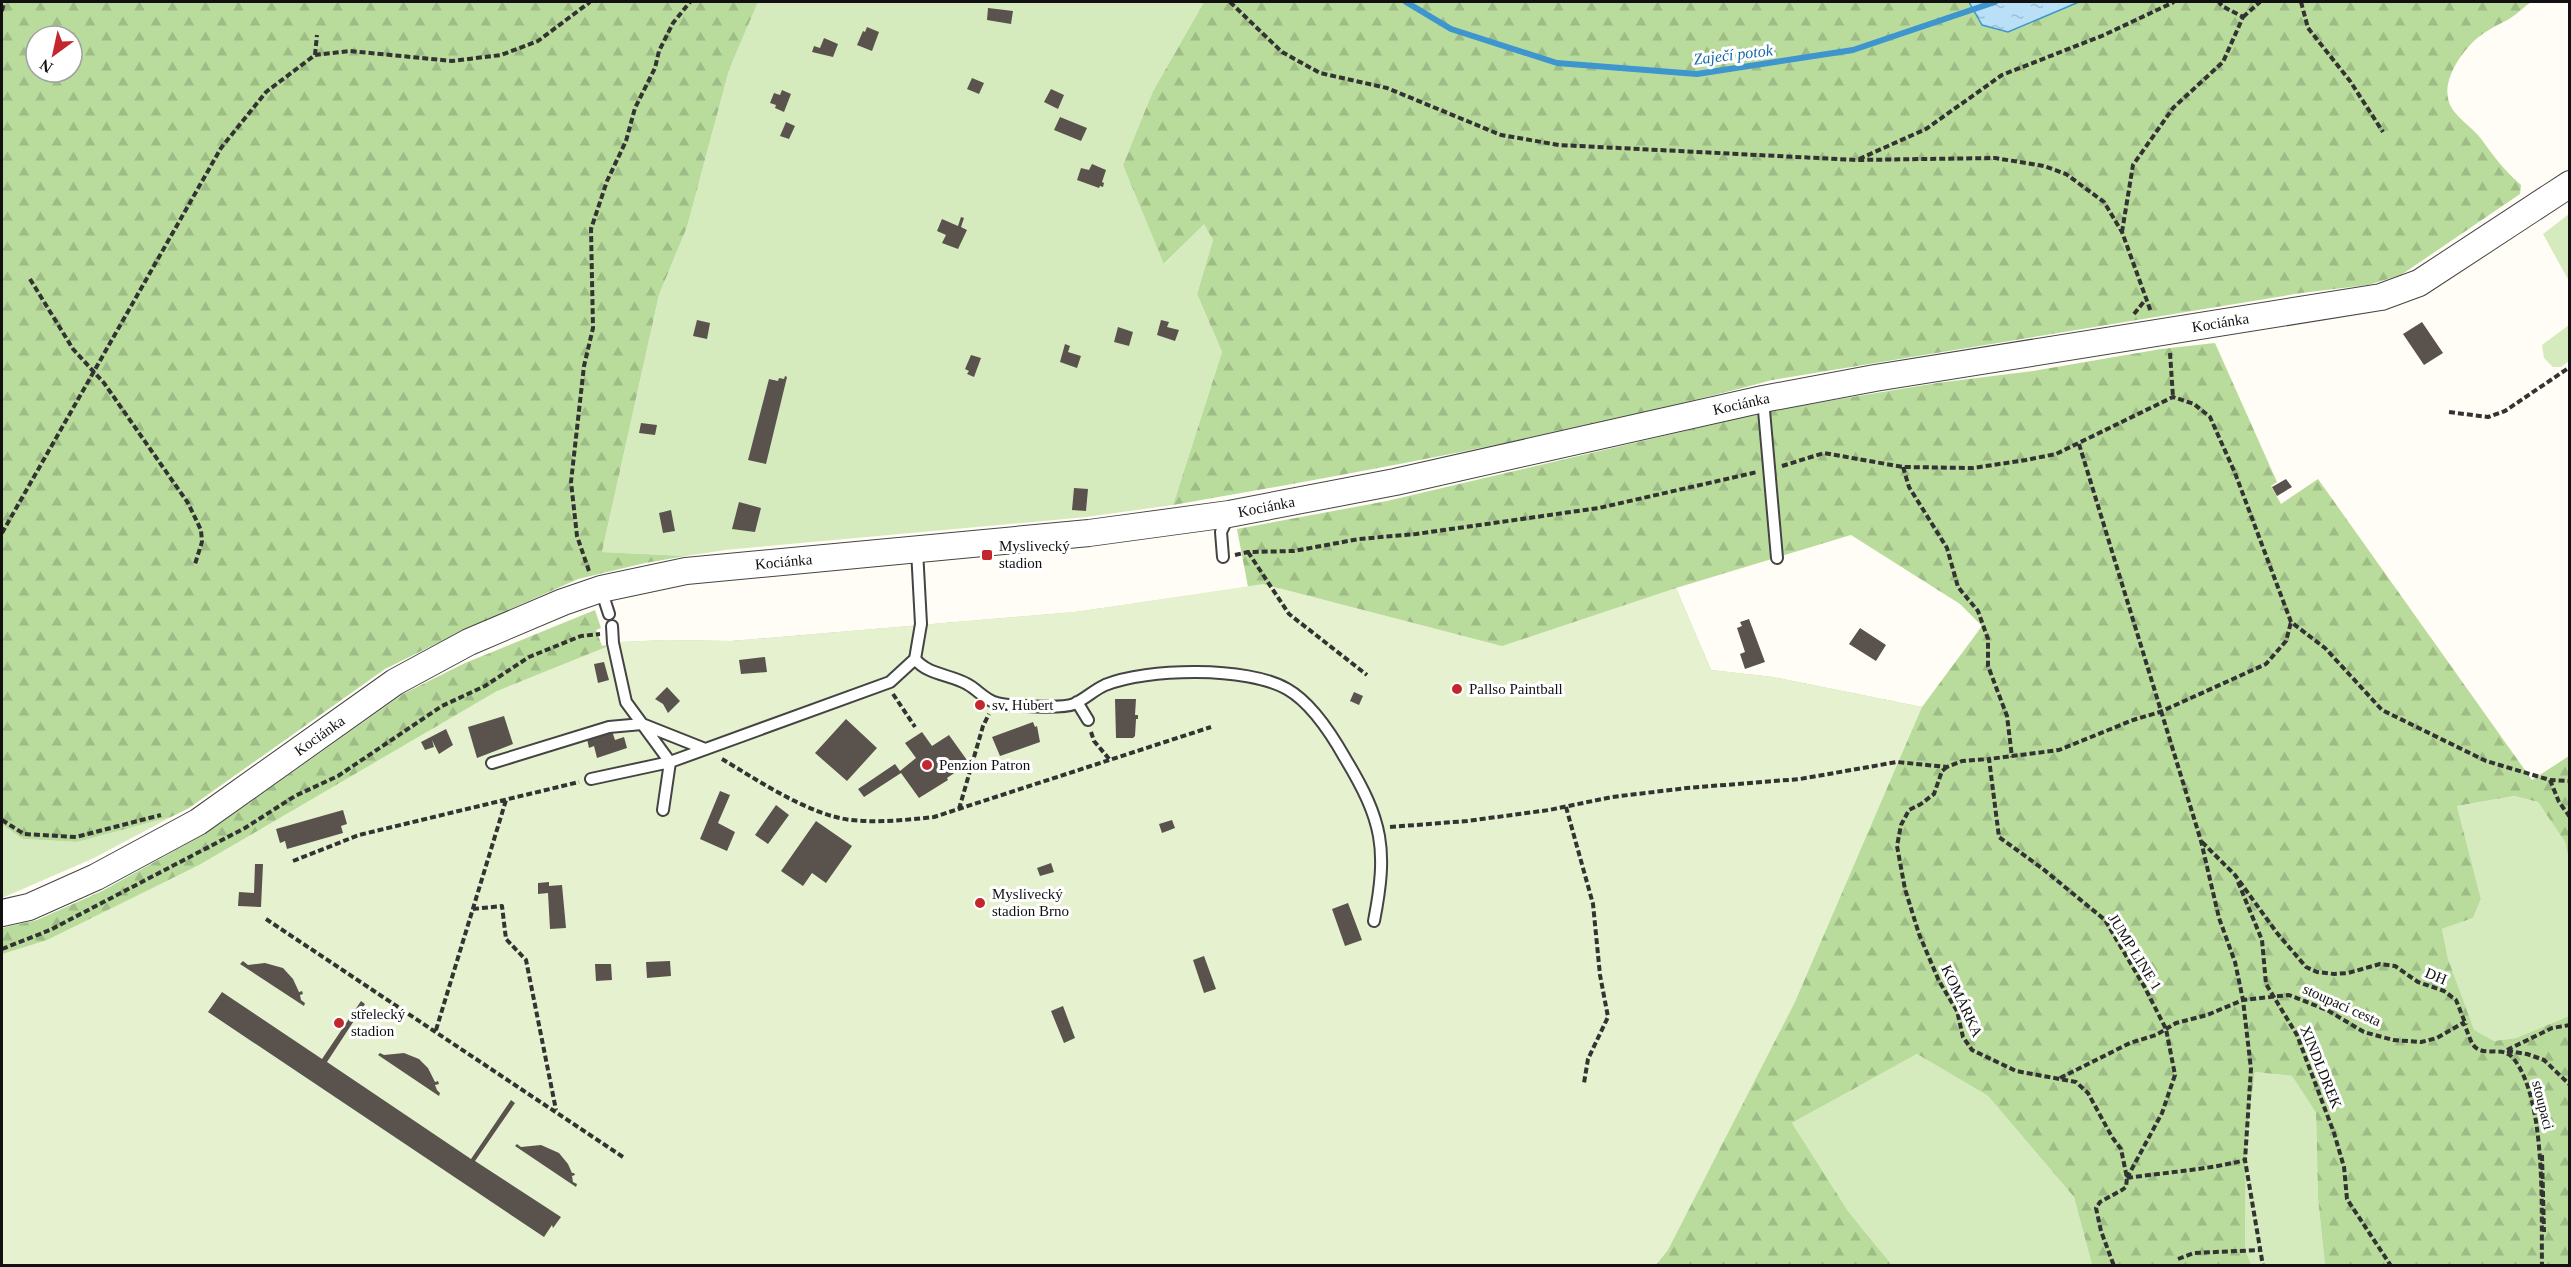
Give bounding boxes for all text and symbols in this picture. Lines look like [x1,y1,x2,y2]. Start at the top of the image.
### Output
north arrow [24,24,84,84]
water label: Zaječí potok [1693,41,1775,69]
text: N [36,56,56,76]
street label: Kociánka [2191,310,2250,335]
street label: Kociánka [1711,390,1771,418]
street label: Kociánka [1237,493,1296,520]
place label: Myslivecký stadion [999,538,1070,571]
marker: Myslivecký stadion [980,548,994,562]
street label: Kociánka [754,551,813,572]
place label: Pallso Paintball [1469,681,1563,697]
marker: Pallso Paintball [1450,682,1464,696]
place label: sv. Hubert [992,697,1054,713]
marker: sv. Hubert [973,698,987,712]
street label: Kociánka [291,712,348,759]
place label: Penzion Patron [939,757,1031,773]
marker: Penzion Patron [920,758,934,772]
place label: Myslivecký stadion Brno [992,886,1069,919]
marker: Myslivecký stadion Brno [973,896,987,910]
street label: JUMP LINE 1 [2105,911,2165,993]
street label: KOMÁRKA [1938,962,1986,1040]
street label: DH [2423,965,2449,988]
street label: stoupaci cesta [2301,981,2384,1029]
place label: střelecký stadion [351,1006,406,1039]
marker: střelecký stadion [332,1016,346,1030]
street label: XINDLDREK [2297,1023,2345,1111]
street label: stoupaci [2529,1079,2557,1131]

